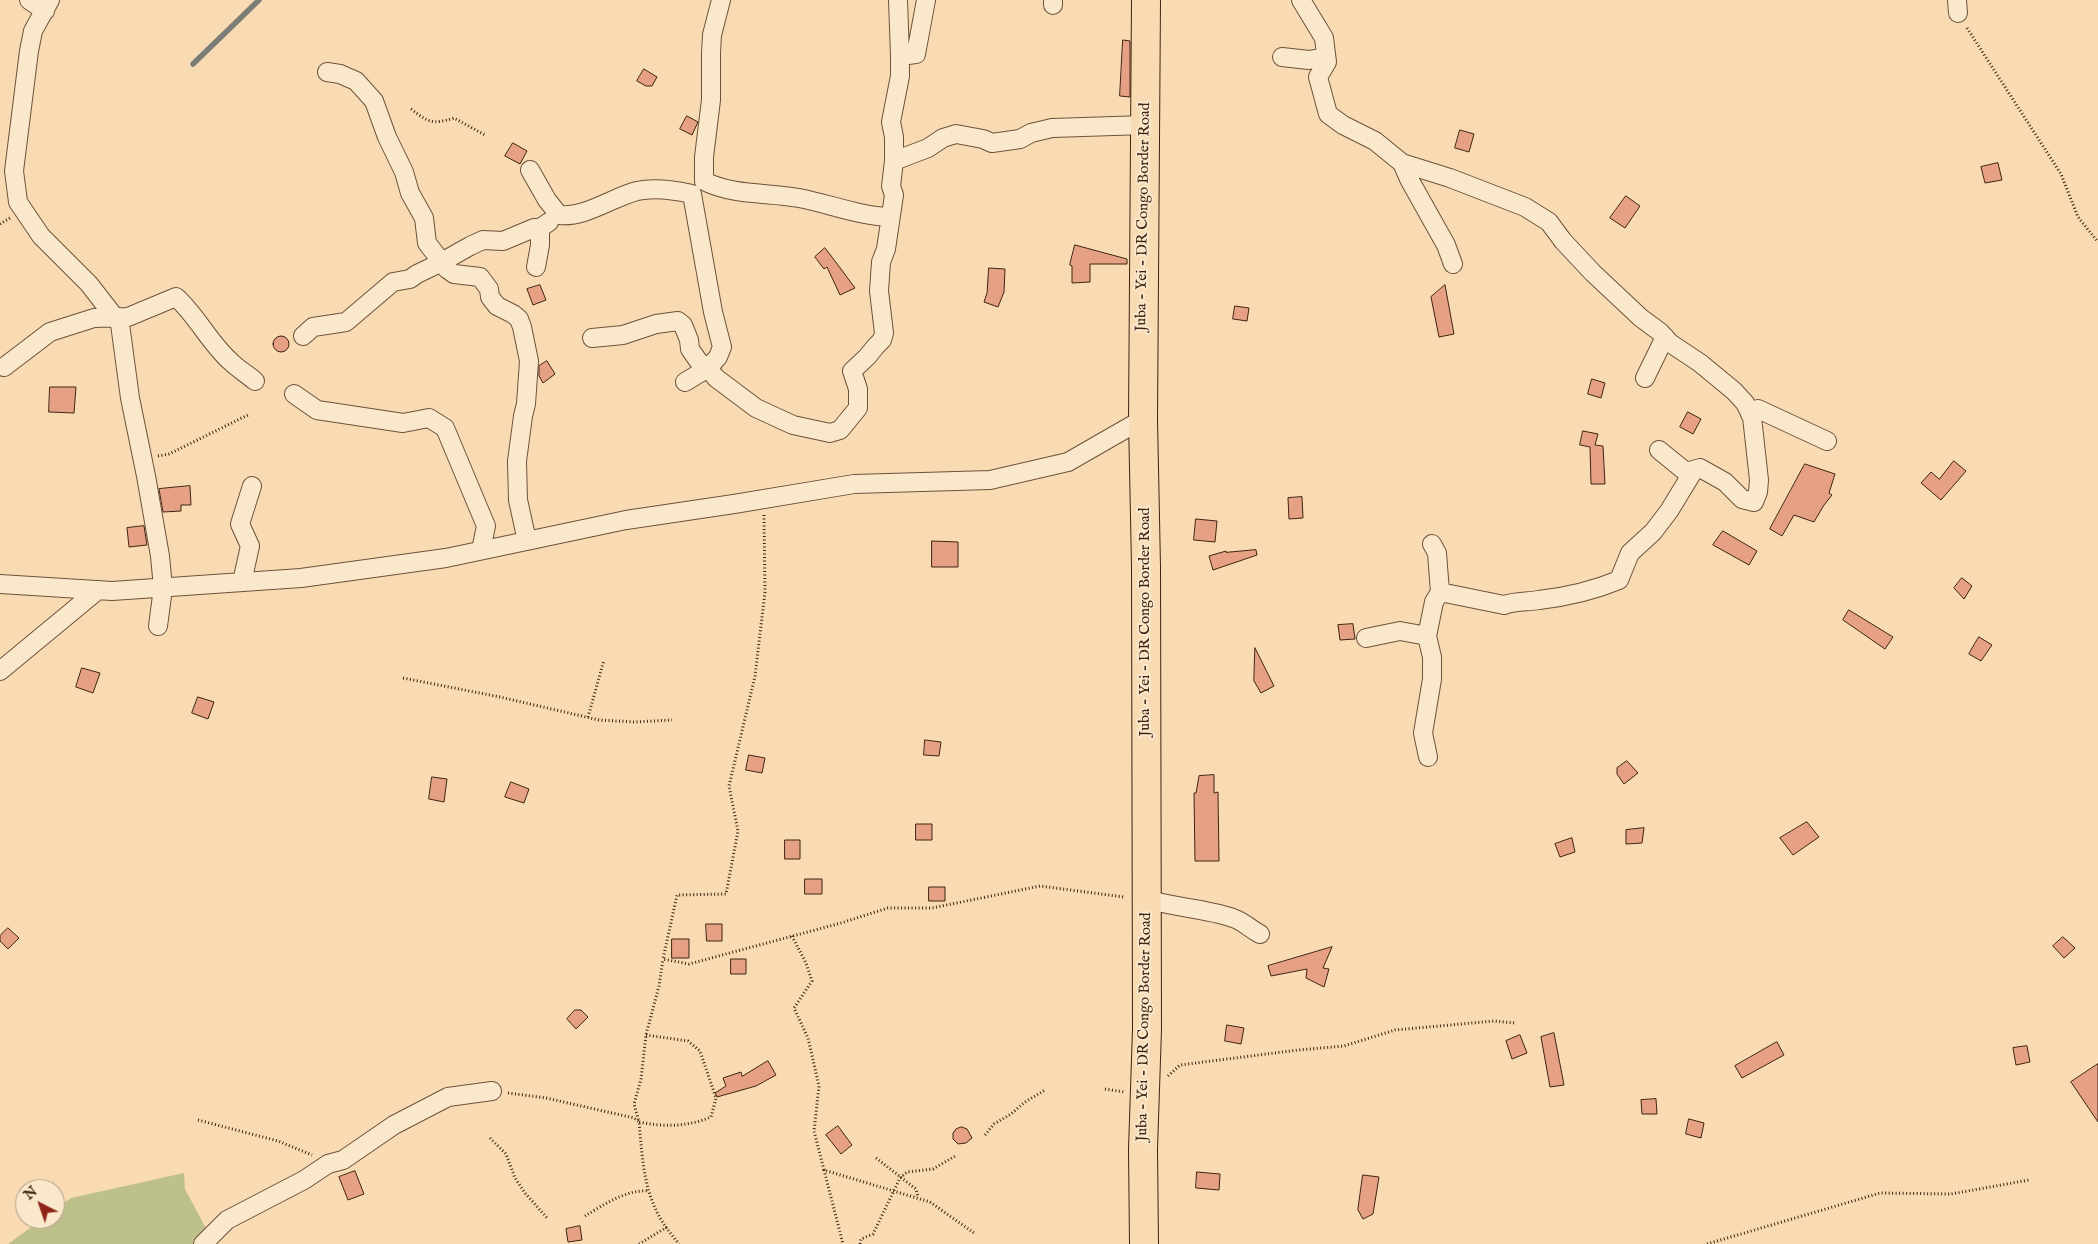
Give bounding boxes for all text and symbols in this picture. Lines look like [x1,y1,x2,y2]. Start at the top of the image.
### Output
street label: Juba - Yei - DR Congo Border Road [1133,102,1155,332]
street label: Juba - Yei - DR Congo Border Road [1137,508,1155,736]
street label: Juba - Yei - DR Congo Border Road [1134,912,1156,1142]
north arrow [15,1179,65,1229]
text: N [20,1183,41,1204]

